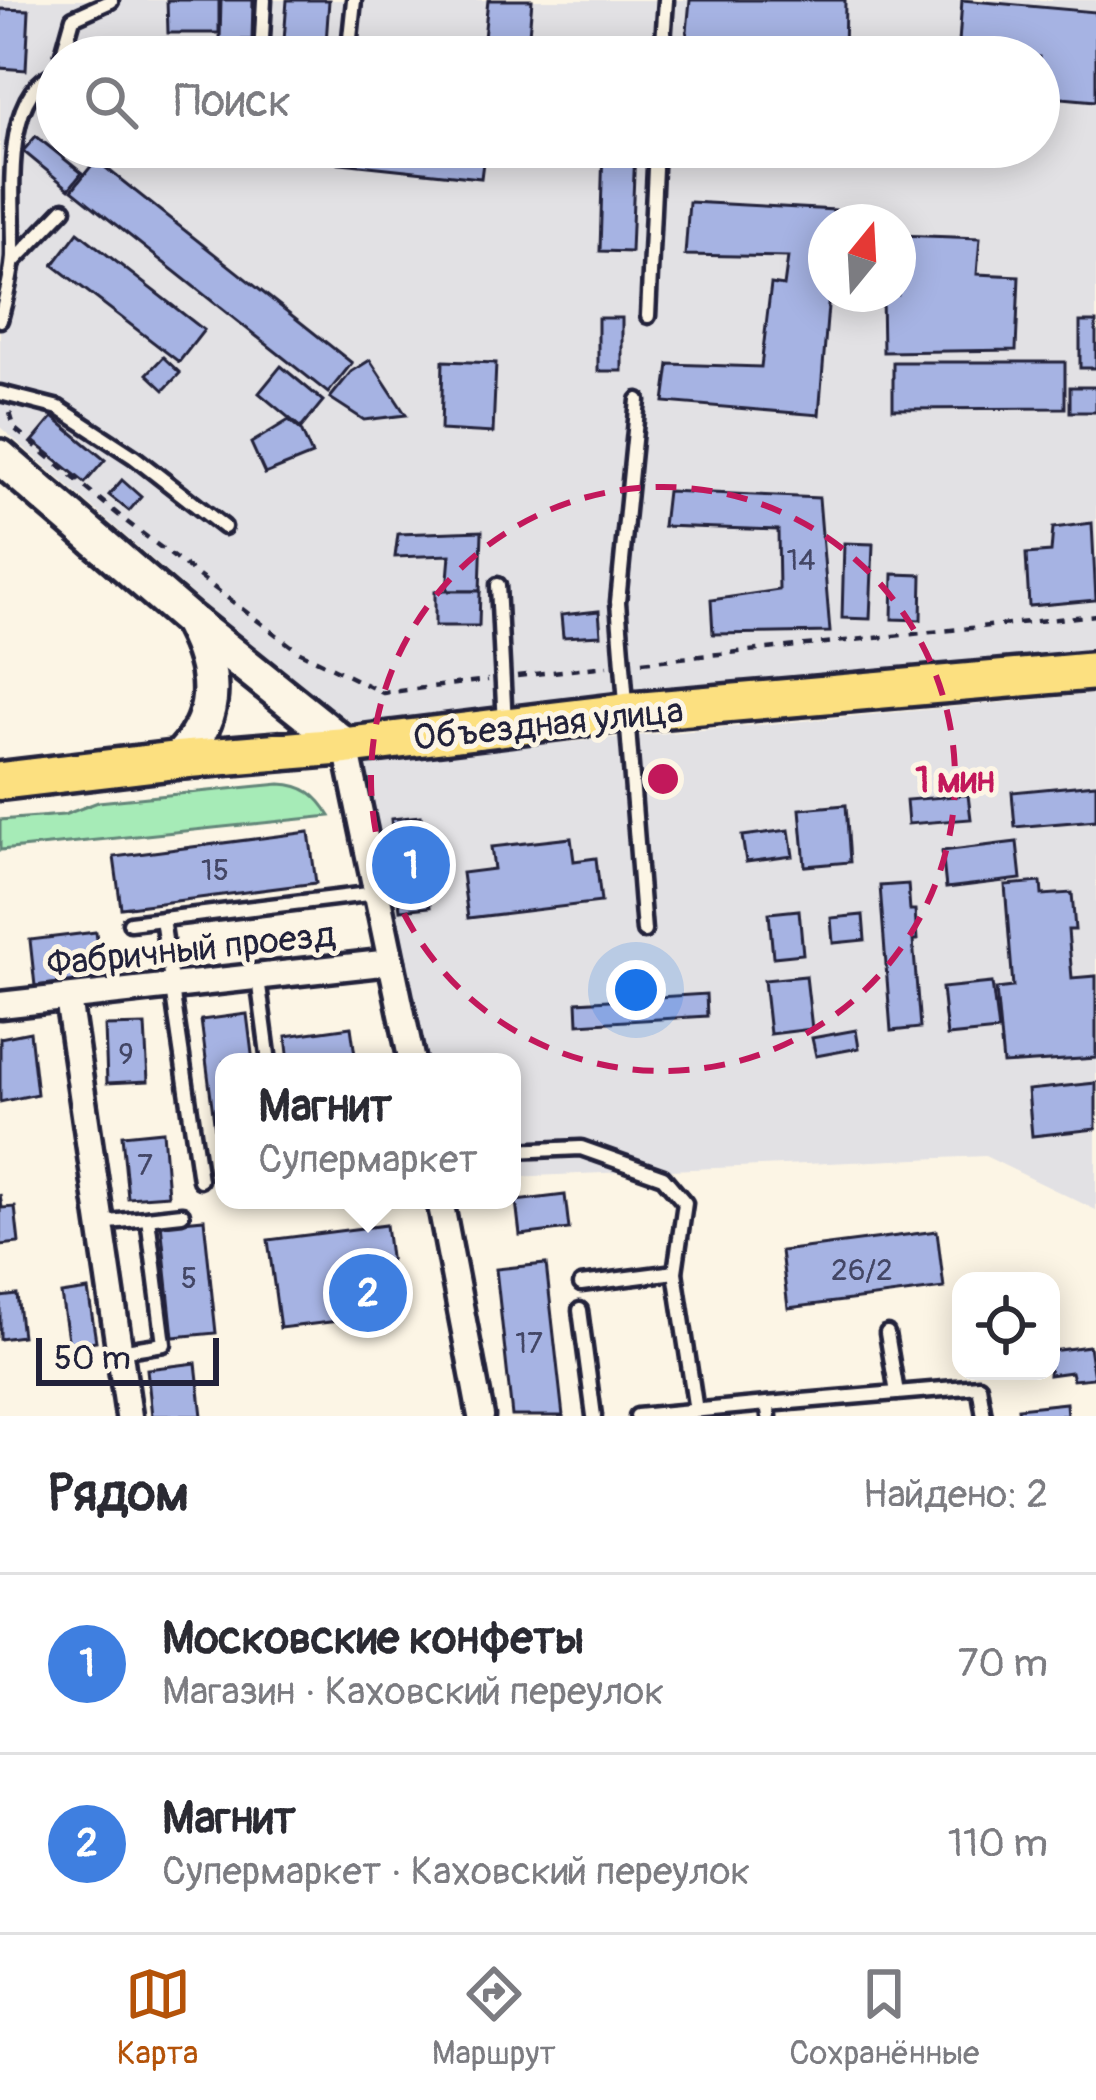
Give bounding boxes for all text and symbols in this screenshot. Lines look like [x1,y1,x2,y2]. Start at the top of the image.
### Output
search box [36,36,1060,168]
icon: search [78,69,144,135]
text: Поиск [174,74,291,130]
north arrow [808,204,916,312]
house number: 14 [786,542,816,579]
street label: Объездная улица [411,688,686,761]
centre of rings [642,758,684,800]
text: 1 мин [915,758,995,803]
pin: 1 [372,820,450,910]
house number: 15 [201,852,229,889]
street label: Фабричный проезд [45,912,338,987]
your location [606,960,666,1020]
house number: 9 [118,1036,134,1073]
popup [215,1053,521,1209]
text: Магнит [258,1079,392,1135]
text: Супермаркет [258,1135,478,1184]
house number: 7 [137,1147,153,1184]
pin: 2 [329,1248,407,1338]
house number: 26/2 [831,1252,893,1289]
house number: 5 [181,1260,197,1297]
map controls [952,1272,1060,1380]
button: locate [952,1272,1060,1380]
house number: 17 [515,1325,543,1362]
scale bar [36,1332,219,1385]
text: 50 m [54,1338,131,1379]
text: Рядом [48,1462,189,1526]
text: Найдено: 2 [863,1470,1048,1519]
text: Московские конфеты [162,1611,584,1667]
text: 1 [79,1639,95,1688]
text: 70 m [958,1639,1048,1688]
text: Магазин · Каховский переулок [162,1667,664,1716]
text: Магнит [162,1791,296,1847]
text: 2 [76,1819,98,1868]
text: 110 m [948,1819,1048,1868]
text: Супермаркет · Каховский переулок [162,1847,750,1896]
tab: Карта [117,1961,198,2074]
tab: Маршрут [432,1961,556,2074]
tab: Сохранённые [789,1961,979,2074]

